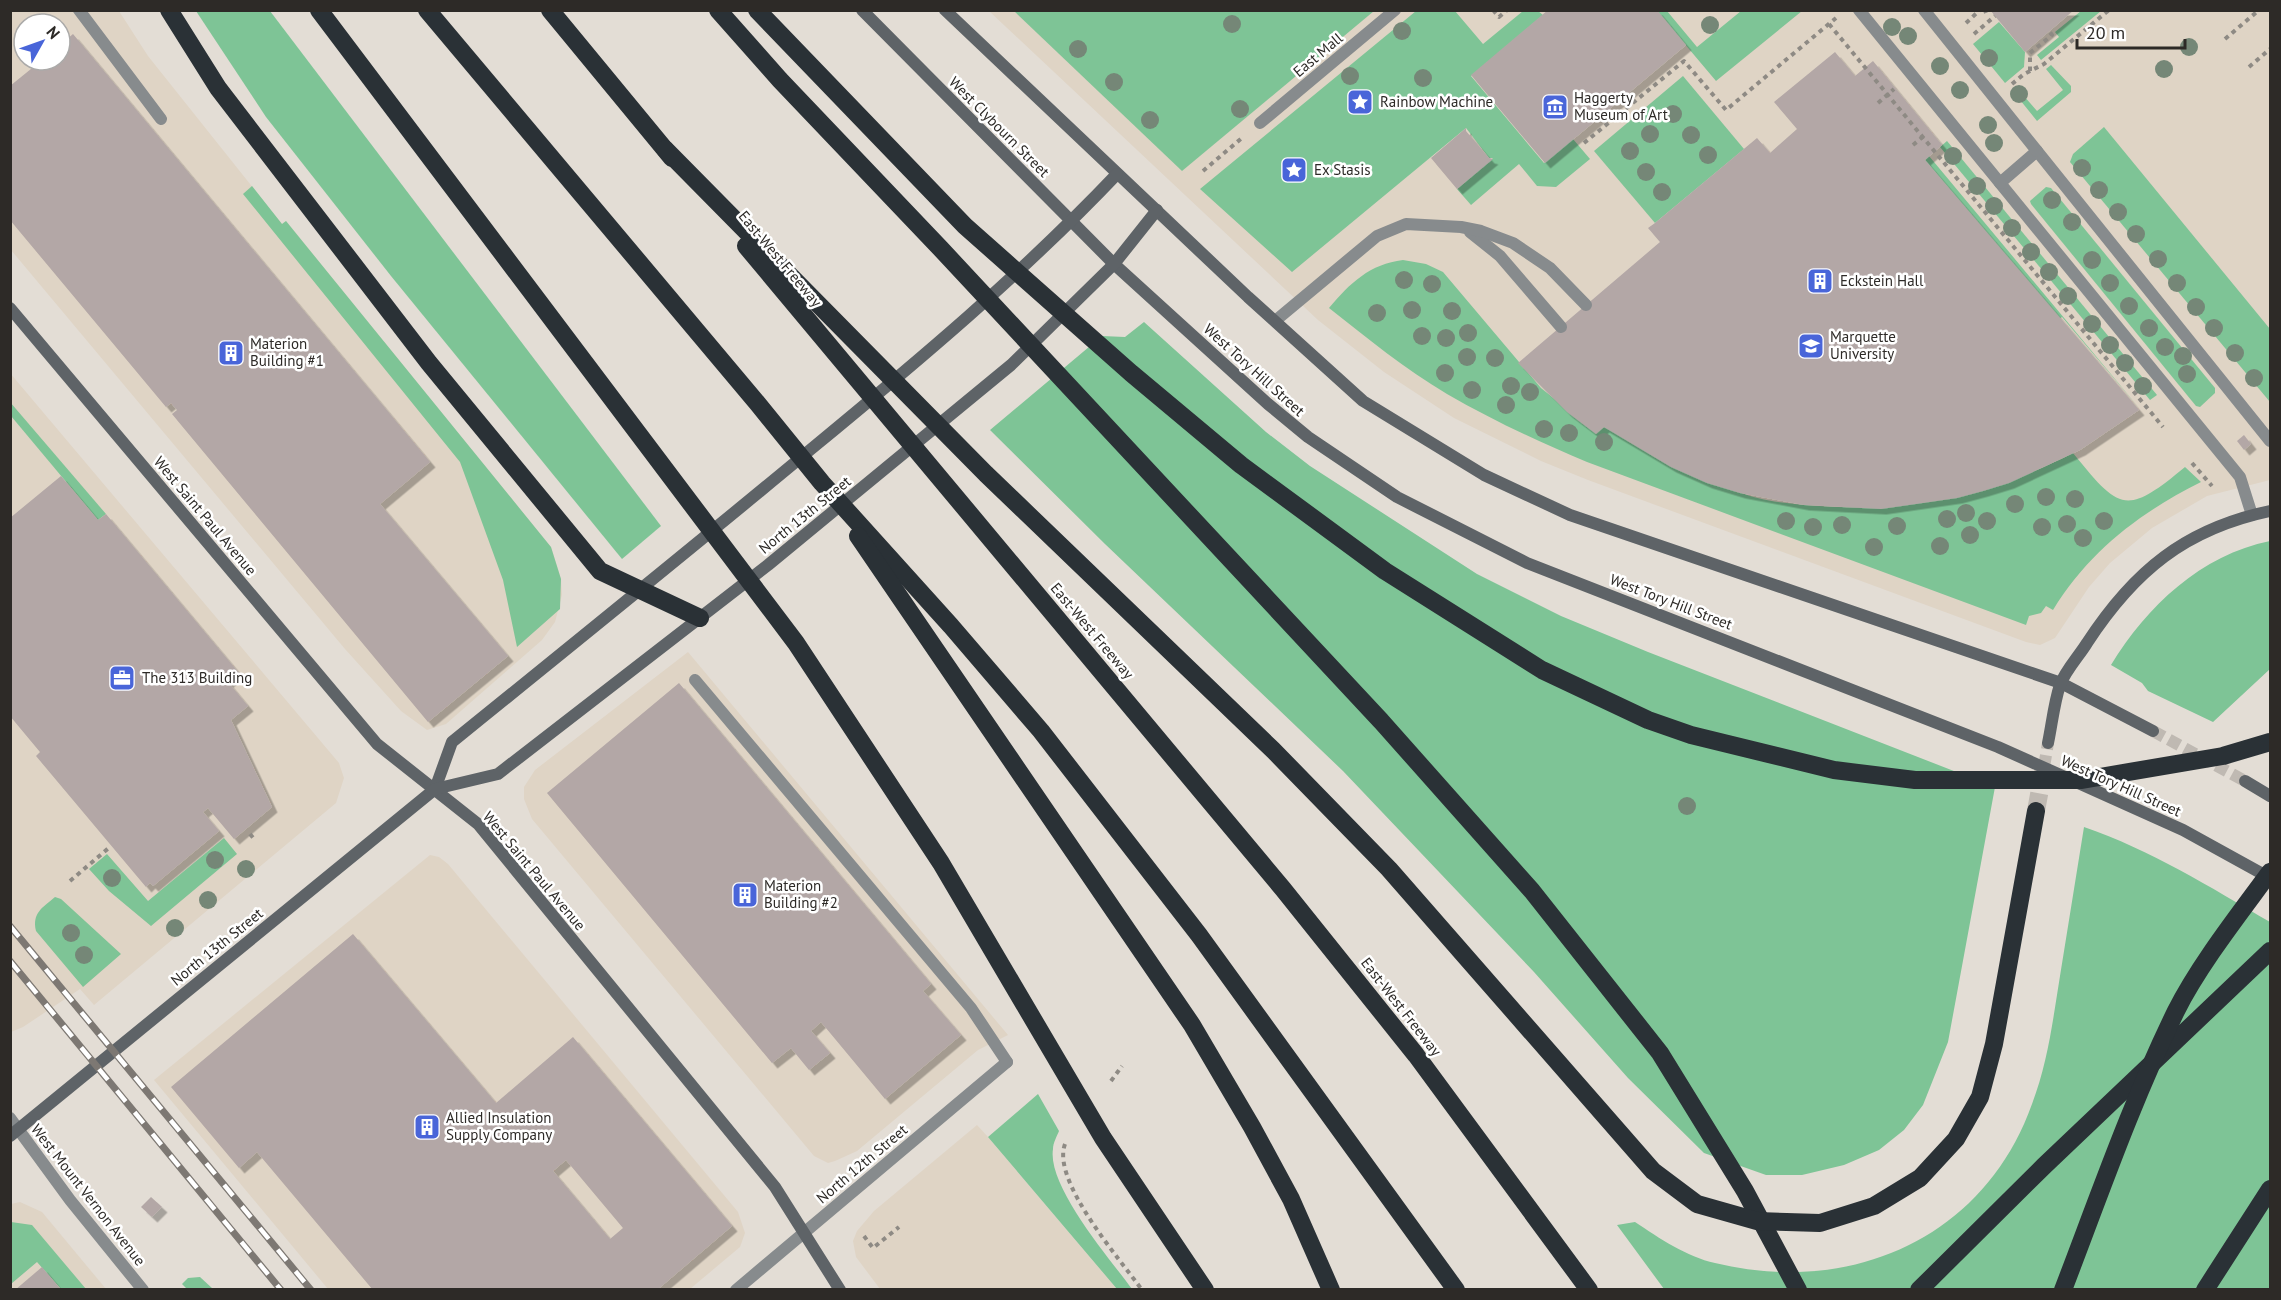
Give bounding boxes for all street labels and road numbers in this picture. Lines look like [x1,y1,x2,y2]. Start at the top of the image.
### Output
street label: East Mall [1289,28,1347,81]
street label: West Clybourn Street [945,72,1054,181]
street label: East-West Freeway [735,207,826,311]
street label: West Tory Hill Street [1200,319,1309,420]
street label: West Saint Paul Avenue [150,452,261,579]
street label: North 13th Street [755,472,855,558]
street label: West Tory Hill Street [1607,569,1735,634]
street label: East-West Freeway [1047,579,1138,683]
street label: West Tory Hill Street [2058,751,2184,821]
street label: West Saint Paul Avenue [479,807,590,934]
street label: North 13th Street [167,904,267,990]
street label: East-West Freeway [1357,954,1446,1060]
street label: West Mount Vernon Avenue [27,1120,150,1269]
street label: North 12th Street [812,1120,911,1207]

